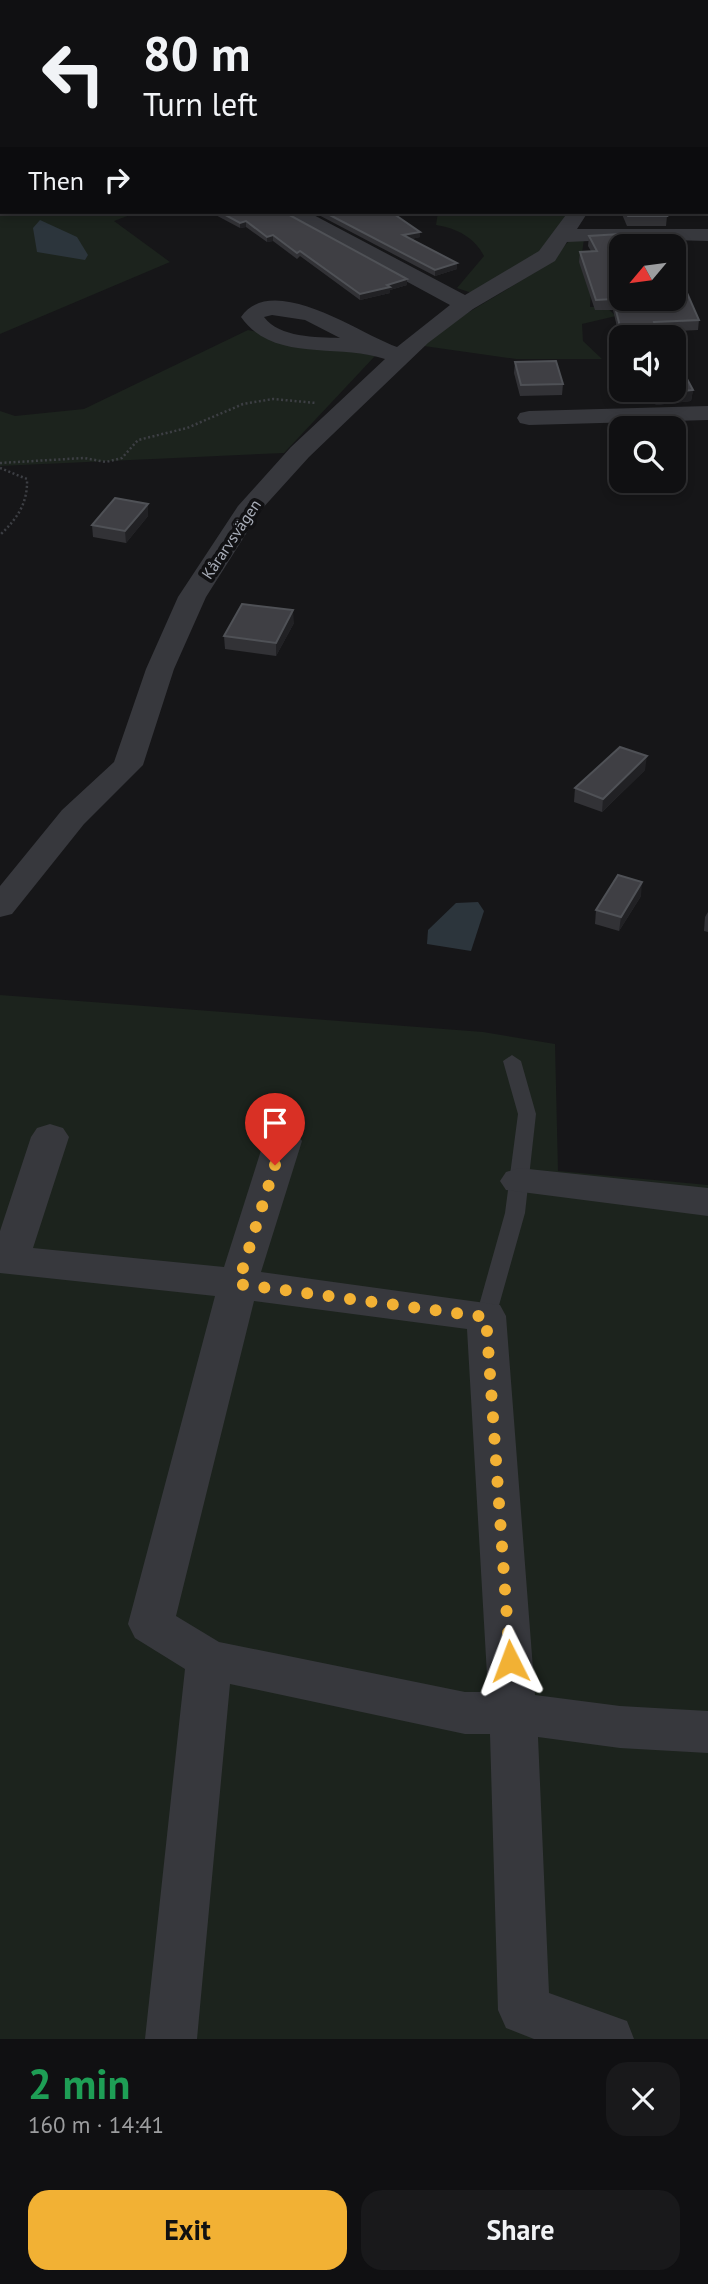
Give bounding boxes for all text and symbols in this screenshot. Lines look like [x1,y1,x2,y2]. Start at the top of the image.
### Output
text: 80 m [143,21,250,85]
icon: left [28,28,119,119]
text: Turn left [143,83,258,125]
icon: right [98,161,136,199]
text: Then [28,164,84,197]
north arrow [609,234,686,312]
map controls [609,234,686,493]
button: sound [609,325,686,402]
button: search [609,416,686,493]
street label: Kårarvsvägen [197,495,265,583]
pin [245,1093,305,1165]
icon: arrive [256,1104,294,1142]
position arrow [473,1624,547,1698]
text: 2 min [28,2056,130,2111]
button: close [606,2062,680,2136]
text: 160 m · 14:41 [28,2110,164,2139]
button: Exit [28,2190,347,2270]
button: Share [361,2190,680,2270]

